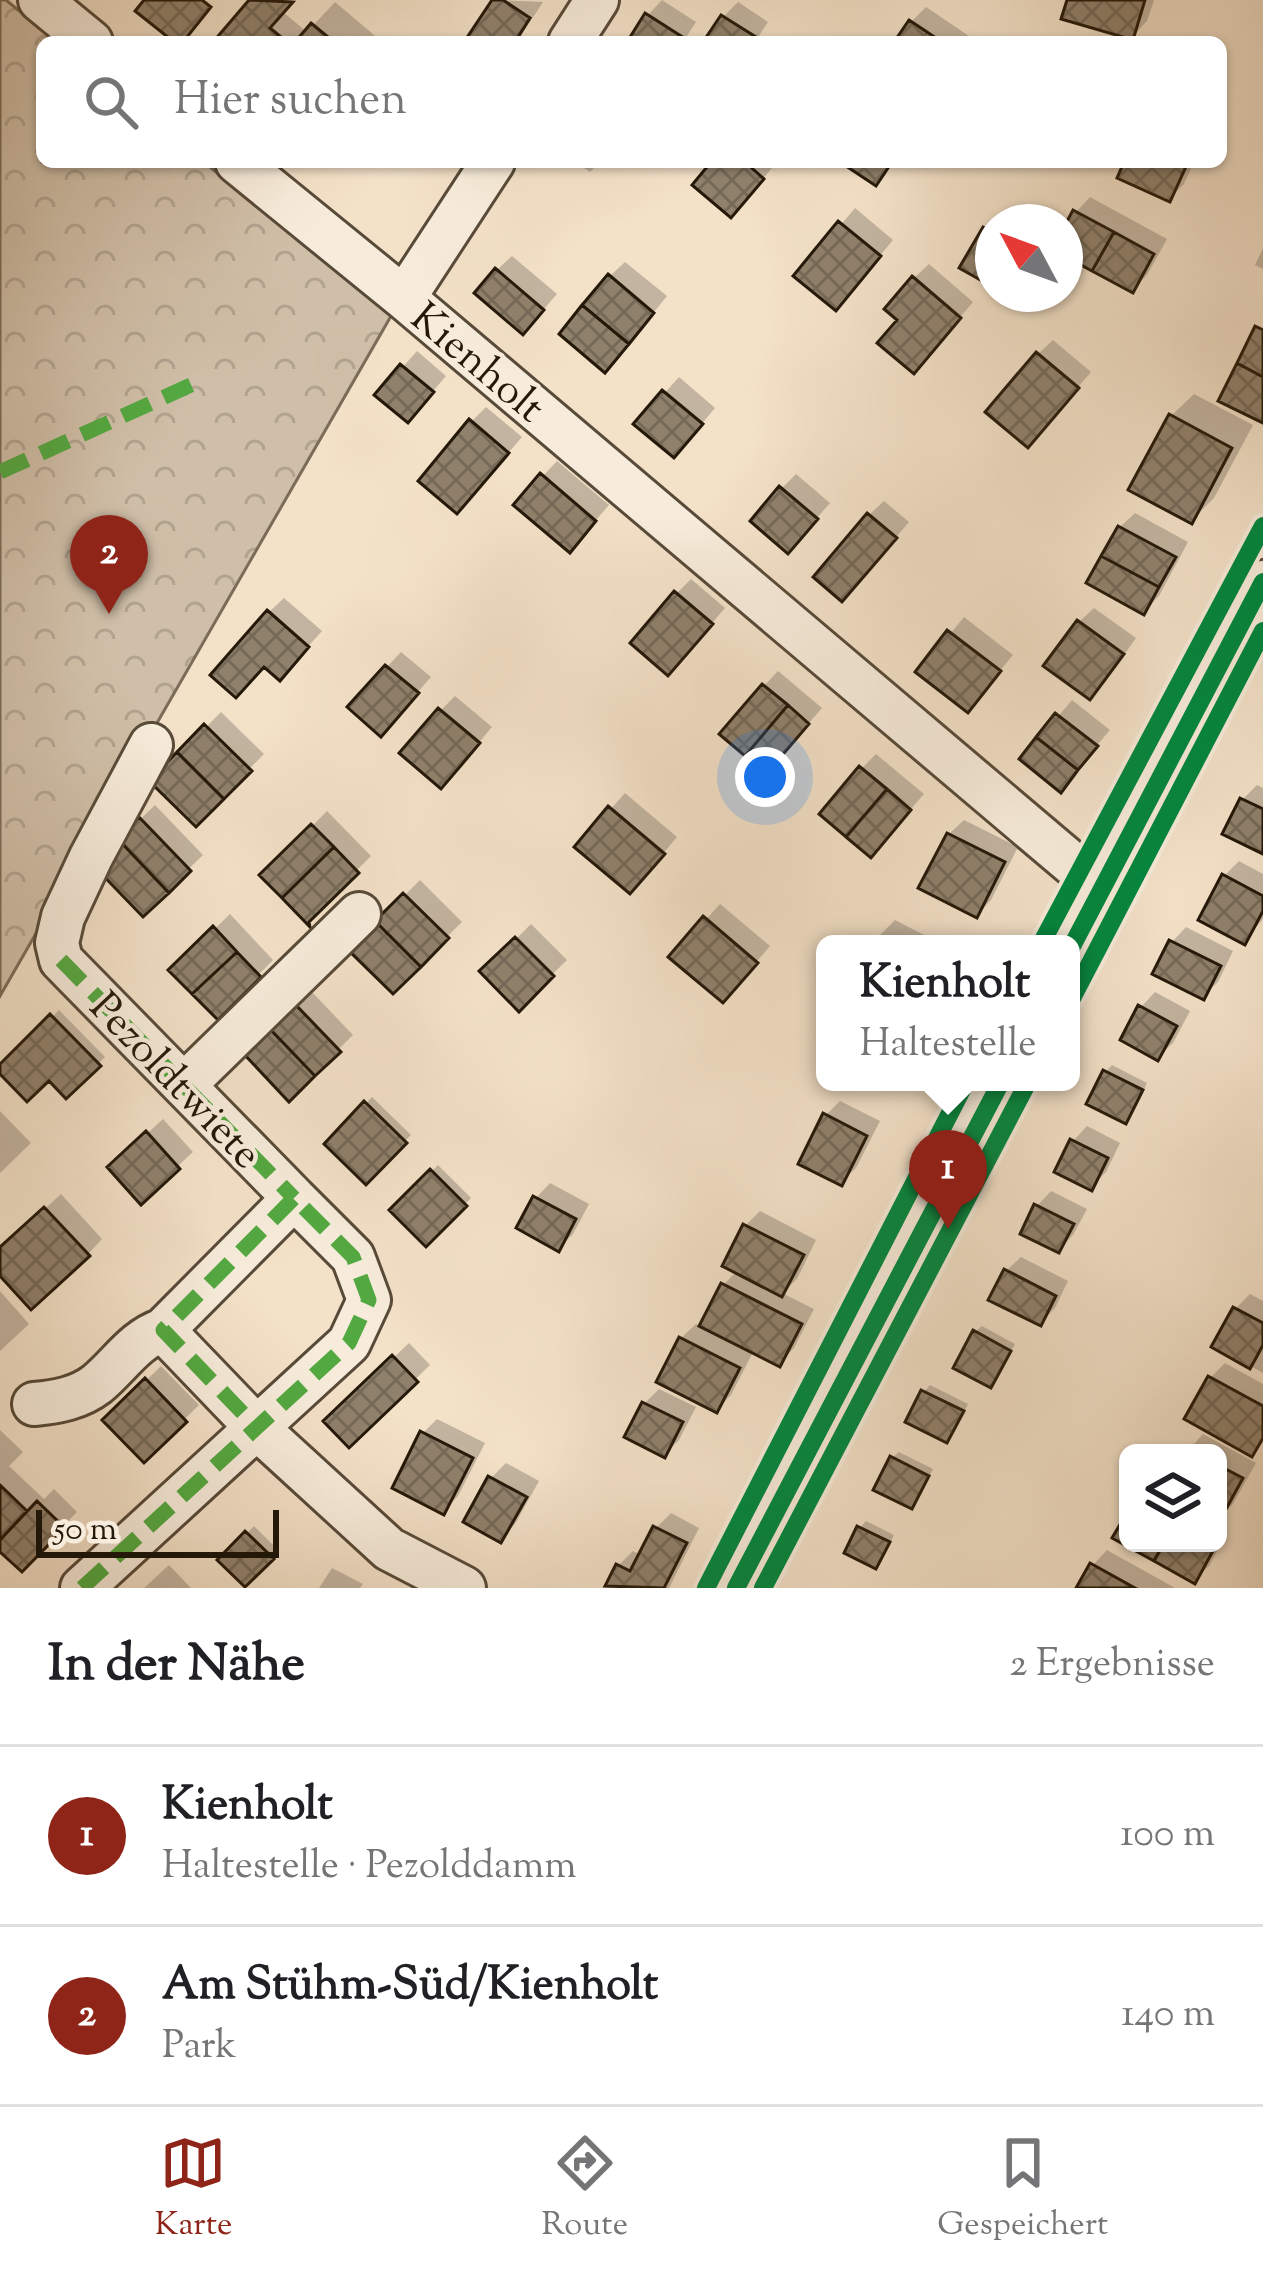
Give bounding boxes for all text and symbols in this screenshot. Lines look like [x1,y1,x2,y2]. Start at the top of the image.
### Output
search box [36,36,1227,168]
icon: search [78,69,144,135]
text: Hier suchen [174,70,407,135]
north arrow [975,204,1083,312]
street label: Kienholt [396,291,556,439]
pin: 2 [70,515,148,614]
your location [735,747,795,807]
popup [816,935,1080,1091]
text: Kienholt [859,953,1030,1018]
street label: Pezoldtwiete [74,981,273,1184]
text: Haltestelle [859,1018,1037,1074]
pin: 1 [909,1130,987,1229]
map controls [1119,1444,1227,1552]
button: layers [1119,1444,1227,1552]
scale bar [36,1504,279,1557]
text: 50 m [54,1507,117,1555]
text: In der Nähe [48,1630,305,1703]
text: 2 Ergebnisse [1009,1638,1215,1694]
text: Kienholt [162,1775,333,1840]
text: 1 [80,1808,94,1864]
text: 100 m [1120,1808,1215,1864]
text: Haltestelle · Pezolddamm [162,1840,577,1896]
text: Am Stühm-Süd/Kienholt [162,1955,658,2020]
text: 2 [78,1988,96,2044]
text: 140 m [1121,1988,1215,2044]
text: Park [162,2020,237,2076]
tab: Karte [155,2130,232,2250]
tab: Route [542,2130,628,2250]
tab: Gespeichert [937,2130,1108,2250]

